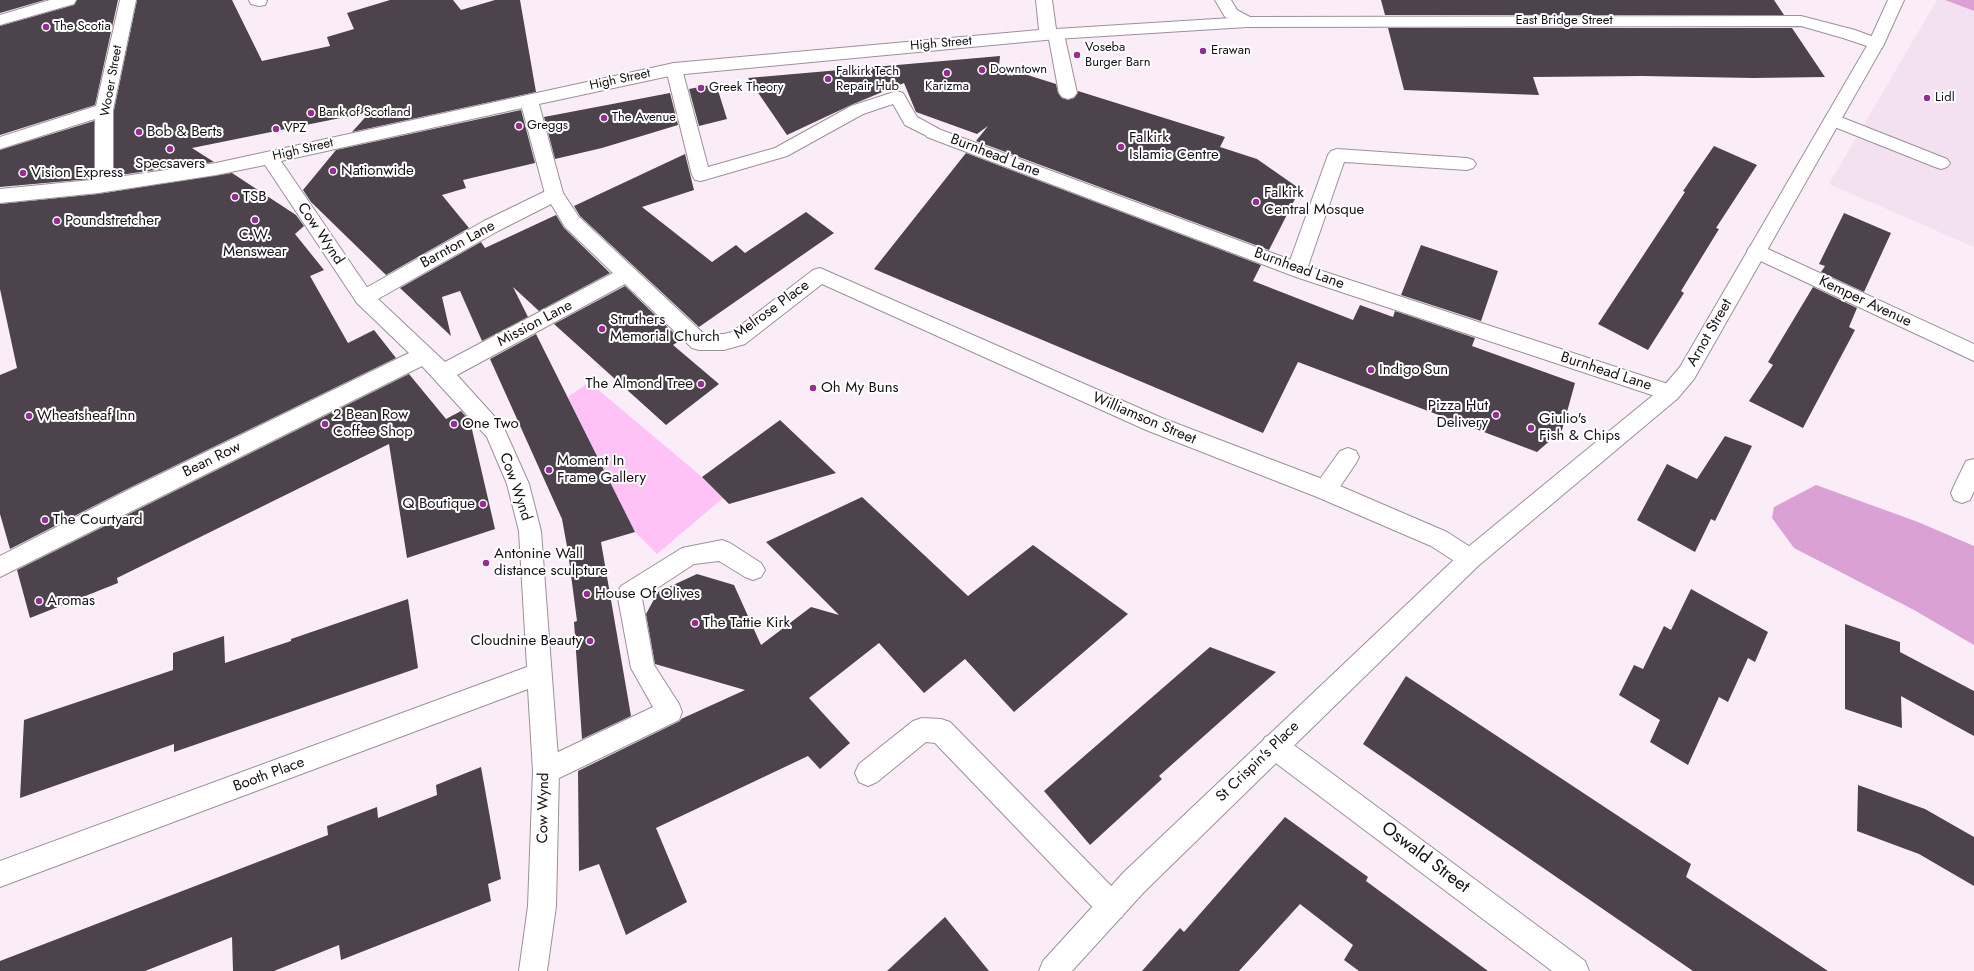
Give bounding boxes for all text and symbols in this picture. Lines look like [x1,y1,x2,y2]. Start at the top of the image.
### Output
street label: East Bridge Street [1515,13,1613,29]
place label: The Scotia [54,19,111,35]
marker: The Scotia [41,22,51,32]
street label: High Street [910,34,972,54]
place label: Voseba Burger Barn [1085,40,1151,71]
place label: Erawan [1211,43,1251,59]
street label: Wooer Street [98,44,126,118]
marker: Erawan [1198,46,1208,56]
marker: Voseba Burger Barn [1072,50,1082,60]
place label: Downtown [990,62,1047,78]
place label: Falkirk Tech Repair Hub [836,64,899,95]
marker: Downtown [977,65,987,75]
street label: High Street [588,66,652,94]
marker: Karizma [942,68,952,78]
marker: Falkirk Tech Repair Hub [823,74,833,84]
place label: Karizma [925,79,969,95]
place label: Greek Theory [709,80,784,96]
marker: Greek Theory [696,83,706,93]
place label: Lidl [1935,90,1955,106]
marker: Lidl [1922,93,1932,103]
place label: Bank of Scotland [319,105,411,121]
marker: Bank of Scotland [306,108,316,118]
place label: The Avenue [612,110,676,126]
marker: The Avenue [599,113,609,123]
place label: Greggs [527,118,568,134]
place label: VPZ [284,121,306,137]
marker: Greggs [514,121,524,131]
place label: Bob & Berts [147,123,222,141]
marker: VPZ [271,124,281,134]
marker: Bob & Berts [134,127,144,137]
place label: Falkirk Islamic Centre [1129,129,1219,164]
street label: Burnhead Lane [948,131,1042,181]
street label: High Street [271,135,335,165]
marker: Falkirk Islamic Centre [1116,142,1126,152]
marker: Specsavers [165,144,175,154]
place label: Specsavers [135,155,205,173]
place label: Nationwide [341,162,414,180]
place label: Vision Express [31,164,123,182]
marker: Nationwide [328,166,338,176]
marker: Vision Express [18,168,28,178]
place label: Falkirk Central Mosque [1264,184,1364,219]
place label: TSB [243,188,267,206]
marker: TSB [230,192,240,202]
marker: Falkirk Central Mosque [1251,197,1261,207]
street label: Cow Wynd [293,200,347,268]
place label: Poundstretcher [65,212,159,230]
marker: C.W. Menswear [250,215,260,225]
marker: Poundstretcher [52,216,62,226]
street label: Barnton Lane [418,217,498,273]
place label: C.W. Menswear [223,226,287,261]
street label: Burnhead Lane [1251,244,1347,294]
street label: Kemper Avenue [1816,273,1914,331]
street label: Melrose Place [731,277,813,343]
street label: Arnot Street [1683,296,1737,370]
street label: Mission Lane [494,297,576,351]
place label: Struthers Memorial Church [610,311,720,346]
marker: Struthers Memorial Church [597,324,607,334]
street label: Burnhead Lane [1558,349,1654,395]
place label: Indigo Sun [1379,361,1448,379]
marker: Indigo Sun [1366,365,1376,375]
place label: The Almond Tree [586,375,693,393]
marker: The Almond Tree [696,379,706,389]
place label: Oh My Buns [821,379,899,397]
marker: Oh My Buns [808,383,818,393]
street label: Williamson Street [1089,389,1199,449]
place label: Pizza Hut Delivery [1428,397,1488,432]
place label: 2 Bean Row Coffee Shop [333,406,413,441]
place label: Wheatsheaf Inn [37,407,135,425]
marker: Pizza Hut Delivery [1491,410,1501,420]
place label: Giulio's Fish & Chips [1539,410,1620,445]
marker: Wheatsheaf Inn [24,411,34,421]
place label: One Two [462,415,519,433]
marker: 2 Bean Row Coffee Shop [320,419,330,429]
marker: One Two [449,419,459,429]
marker: Giulio's Fish & Chips [1526,423,1536,433]
street label: Bean Row [180,438,244,482]
street label: Cow Wynd [495,451,535,523]
place label: Moment In Frame Gallery [557,452,646,487]
marker: Moment In Frame Gallery [544,465,554,475]
place label: Q Boutique [403,495,475,513]
marker: Q Boutique [478,499,488,509]
place label: The Courtyard [53,511,143,529]
marker: The Courtyard [40,515,50,525]
place label: Antonine Wall distance sculpture [494,545,608,580]
marker: Antonine Wall distance sculpture [481,558,491,568]
place label: House Of Olives [595,585,700,603]
marker: House Of Olives [582,589,592,599]
place label: Aromas [47,592,95,610]
marker: Aromas [34,596,44,606]
place label: The Tattie Kirk [703,614,790,632]
marker: The Tattie Kirk [690,618,700,628]
place label: Cloudnine Beauty [470,632,582,650]
marker: Cloudnine Beauty [585,636,595,646]
street label: St Crispin's Place [1213,718,1303,806]
street label: Booth Place [231,754,307,796]
street label: Cow Wynd [534,772,554,844]
street label: Oswald Street [1377,818,1473,898]

